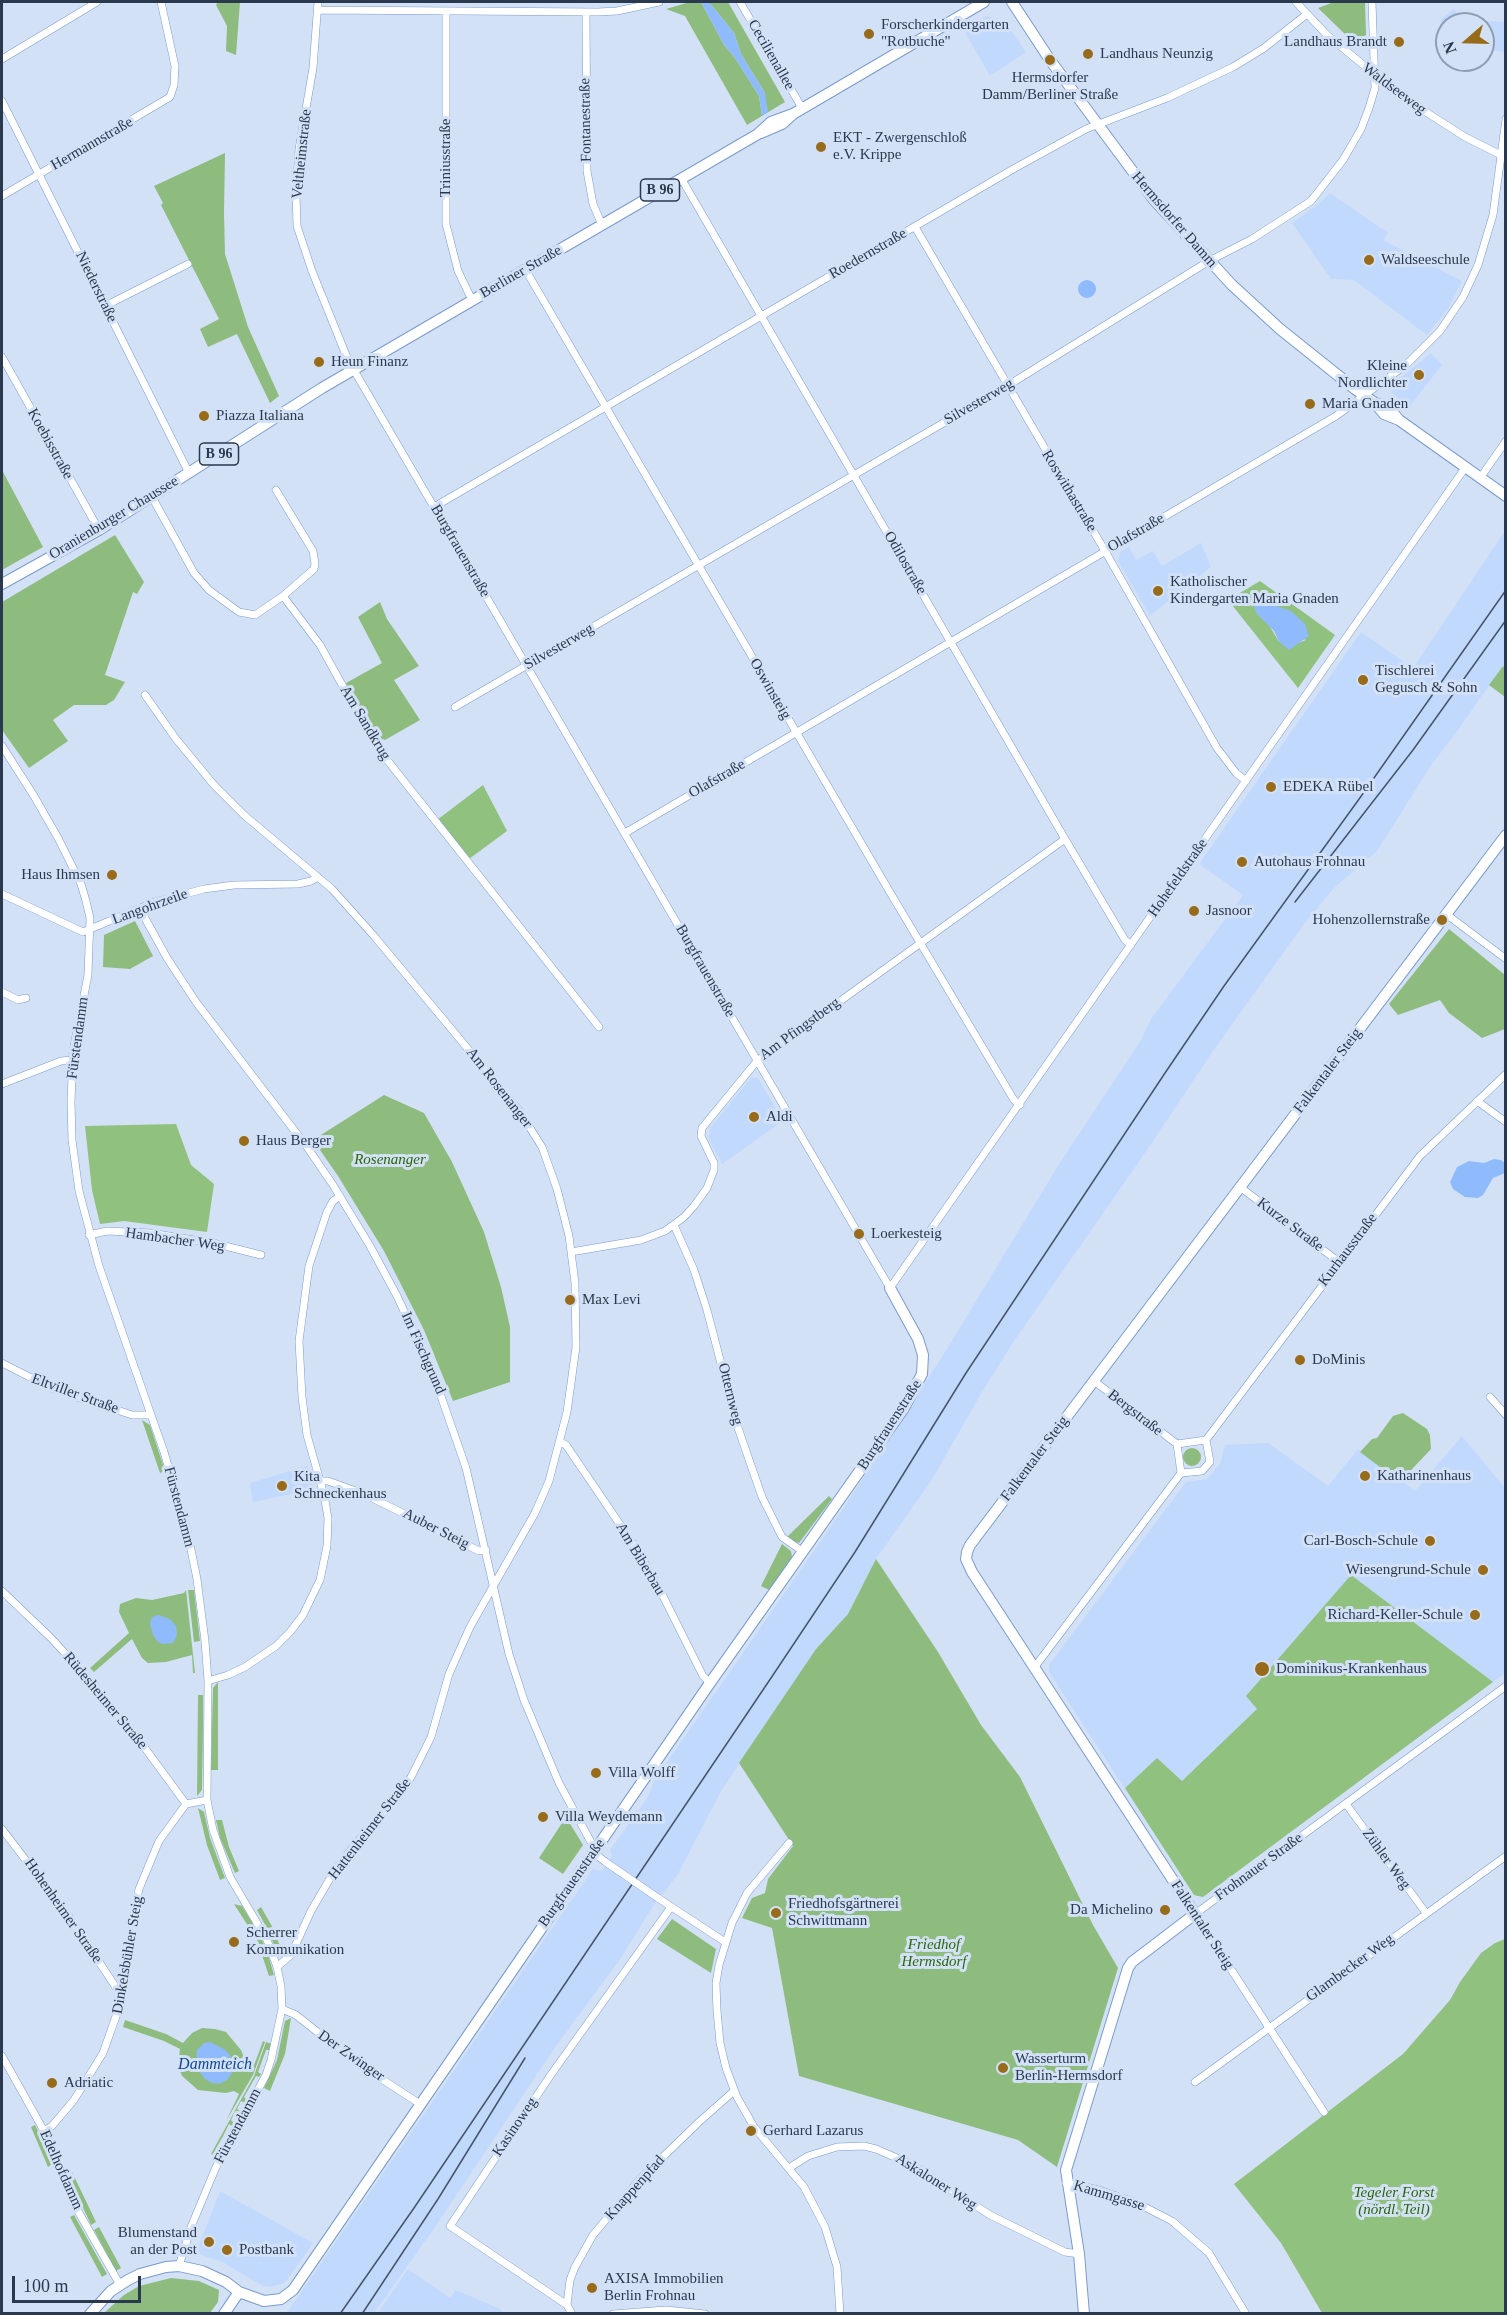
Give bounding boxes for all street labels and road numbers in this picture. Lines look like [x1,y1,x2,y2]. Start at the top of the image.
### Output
street label: Cecilienallee [744,17,798,93]
street label: Waldseeweg [1358,59,1430,119]
street label: Fontanestraße [576,78,596,162]
street label: Veltheimstraße [288,108,316,200]
street label: Hermannstraße [48,113,136,175]
street label: Triniusstraße [437,119,455,197]
street label: Hermsdorfer Damm [1127,168,1221,272]
road number: B 96 [640,179,680,201]
street label: Roedernstraße [826,225,910,283]
street label: Berliner Straße [477,241,565,303]
street label: Niederstraße [71,249,121,325]
street label: Silvesterweg [941,375,1017,429]
street label: Koebisstraße [23,405,77,483]
road number: B 96 [200,443,238,465]
street label: Roswithastraße [1037,447,1101,535]
street label: Oranienburger Chaussee [46,472,182,564]
street label: Burgfrauenstraße [426,502,494,600]
street label: Olafstraße [1104,510,1168,556]
street label: Odilostraße [880,528,930,598]
street label: Silvesterweg [521,620,597,674]
street label: Oswinsteig [745,655,795,723]
street label: Am Sandkrug [336,682,394,764]
street label: Olafstraße [685,756,749,802]
street label: Hohefeldstraße [1144,835,1212,921]
street label: Langohrzeile [110,885,190,929]
street label: Burgfrauenstraße [671,922,739,1020]
street label: Am Pfingstberg [756,994,844,1064]
street label: Fürstendamm [63,996,93,1080]
street label: Falkentaler Steig [1290,1025,1366,1117]
street label: Am Rosenanger [462,1044,536,1132]
street label: Kurze Straße [1253,1194,1327,1256]
street label: Kurhausstraße [1315,1210,1381,1290]
street label: Hambacher Weg [124,1224,226,1256]
street label: Im Fischgrund [397,1309,449,1397]
street label: Otternweg [714,1361,746,1427]
street label: Eltviller Straße [29,1370,121,1418]
street label: Burgfrauenstraße [854,1377,926,1473]
street label: Bergstraße [1104,1386,1166,1440]
street label: Falkentaler Steig [997,1413,1073,1505]
street label: Fürstendamm [160,1465,198,1549]
street label: Auber Steig [400,1505,472,1553]
street label: Am Biberbau [611,1520,669,1598]
street label: Rüdesheimer Straße [59,1649,151,1753]
street label: Hattenheimer Straße [325,1775,415,1883]
street label: Zühler Weg [1358,1825,1414,1893]
street label: Frohnauer Straße [1212,1829,1306,1905]
street label: Burgfrauenstraße [535,1835,609,1931]
street label: Hohenheimer Straße [20,1855,106,1967]
street label: Falkentaler Steig [1167,1877,1237,1973]
street label: Dinkelsbühler Steig [109,1895,147,2015]
street label: Glambecker Weg [1303,1930,1397,2006]
street label: Der Zwinger [314,2027,388,2085]
street label: Fürstendamm [211,2085,265,2167]
street label: Kasinoweg [489,2094,541,2160]
street label: Edelhofdamm [35,2128,87,2212]
street label: Askaloner Weg [892,2150,980,2214]
street label: Knappenpfad [601,2152,669,2224]
street label: Kammgasse [1071,2177,1147,2215]

